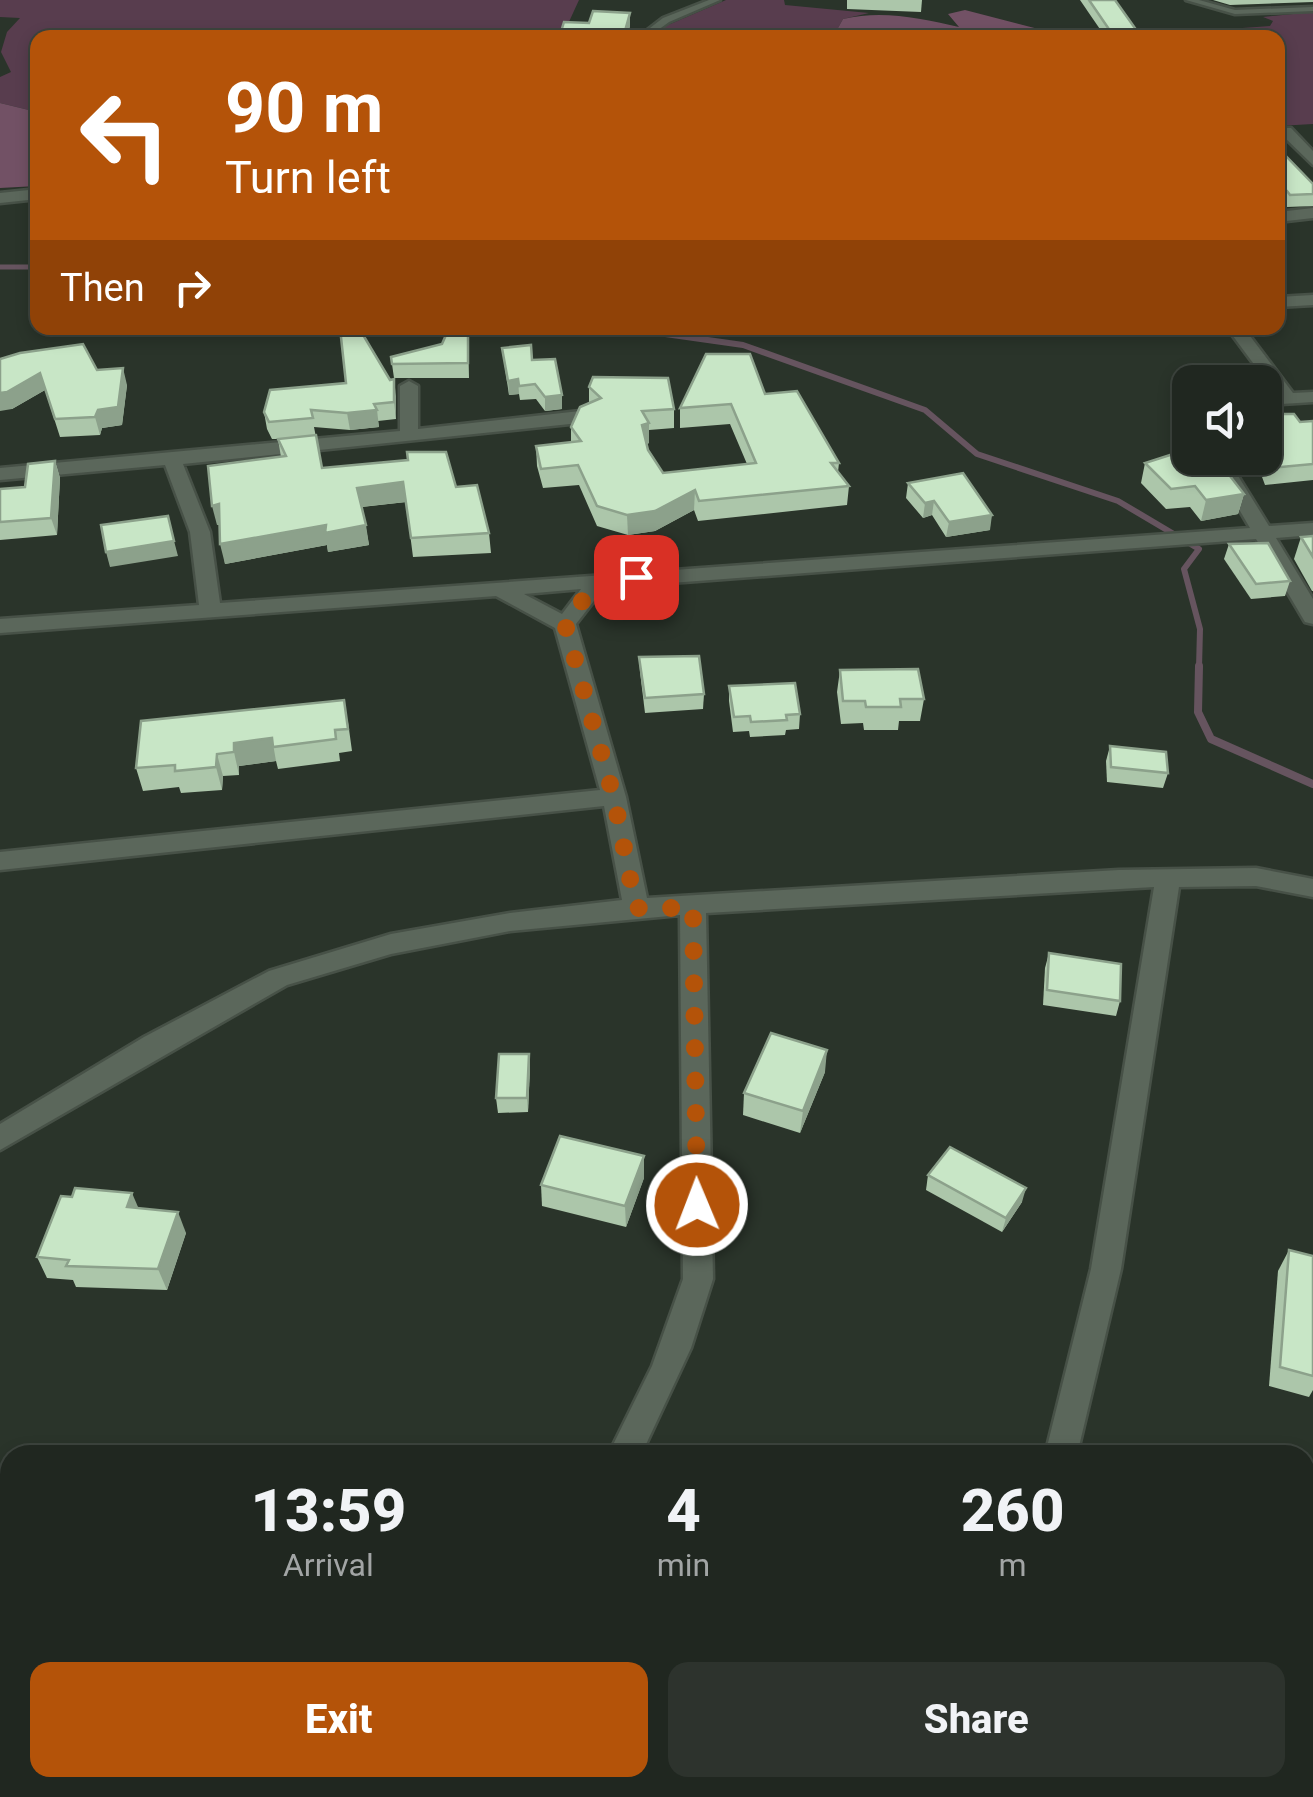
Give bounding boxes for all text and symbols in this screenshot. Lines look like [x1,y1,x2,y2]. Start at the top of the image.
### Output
text: 90 m [225,67,383,149]
icon: left [60,70,190,200]
text: Turn left [225,151,391,204]
icon: right [165,260,220,315]
text: Then [60,266,145,310]
map controls [1172,365,1282,475]
button: sound [1172,365,1282,475]
pin [594,535,679,620]
icon: arrive [609,550,664,605]
position arrow [645,1153,749,1257]
text: 13:59 [250,1475,406,1546]
text: 4 [666,1475,701,1546]
text: 260 [961,1475,1065,1546]
text: Arrival [283,1546,374,1584]
text: min [657,1546,710,1584]
text: m [999,1546,1027,1584]
button: Exit [30,1662,648,1777]
button: Share [668,1662,1285,1777]

